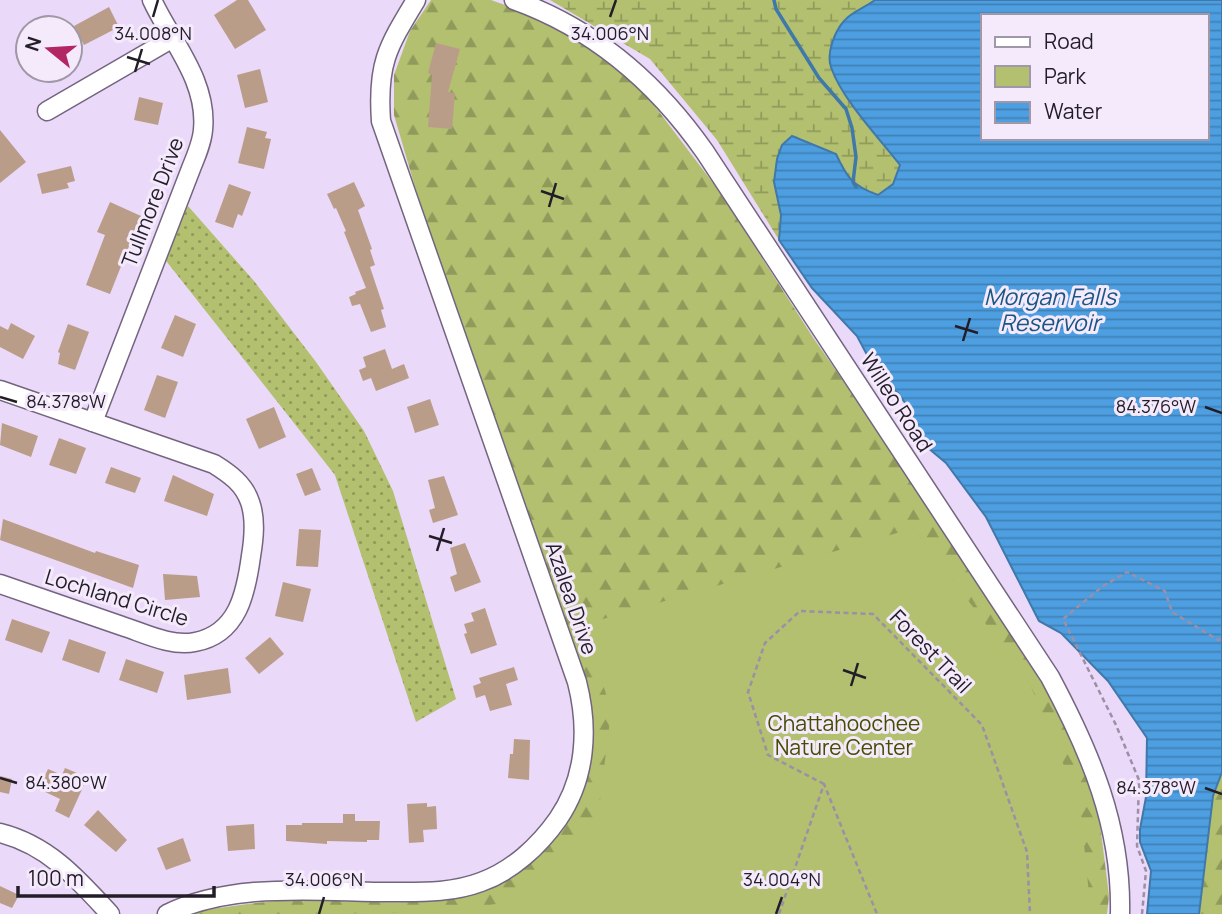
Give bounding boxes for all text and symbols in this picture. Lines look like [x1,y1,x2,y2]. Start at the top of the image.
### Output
north arrow [14,14,84,84]
legend [981,14,1208,140]
text: 34.008°N [114,21,192,45]
text: 34.006°N [571,21,649,45]
text: Road [1044,27,1094,55]
text: N [18,33,47,54]
text: Park [1044,62,1086,90]
text: Water [1044,97,1103,125]
street label: Tullmore Drive [114,133,190,271]
water label: Morgan Falls Reservoir [984,280,1118,338]
street label: Willeo Road [855,347,939,457]
text: 84.378°W [26,389,106,413]
text: 84.376°W [1116,394,1196,418]
street label: Azalea Drive [540,538,604,658]
street label: Lochland Circle [42,562,192,632]
street label: Forest Trail [884,603,978,699]
park label: Chattahoochee Nature Center [768,709,920,761]
text: 84.380°W [25,770,107,794]
text: 84.378°W [1116,775,1196,799]
scale bar [18,855,214,899]
text: 100 m [28,864,84,892]
text: 34.006°N [285,867,363,891]
text: 34.004°N [743,867,821,891]

